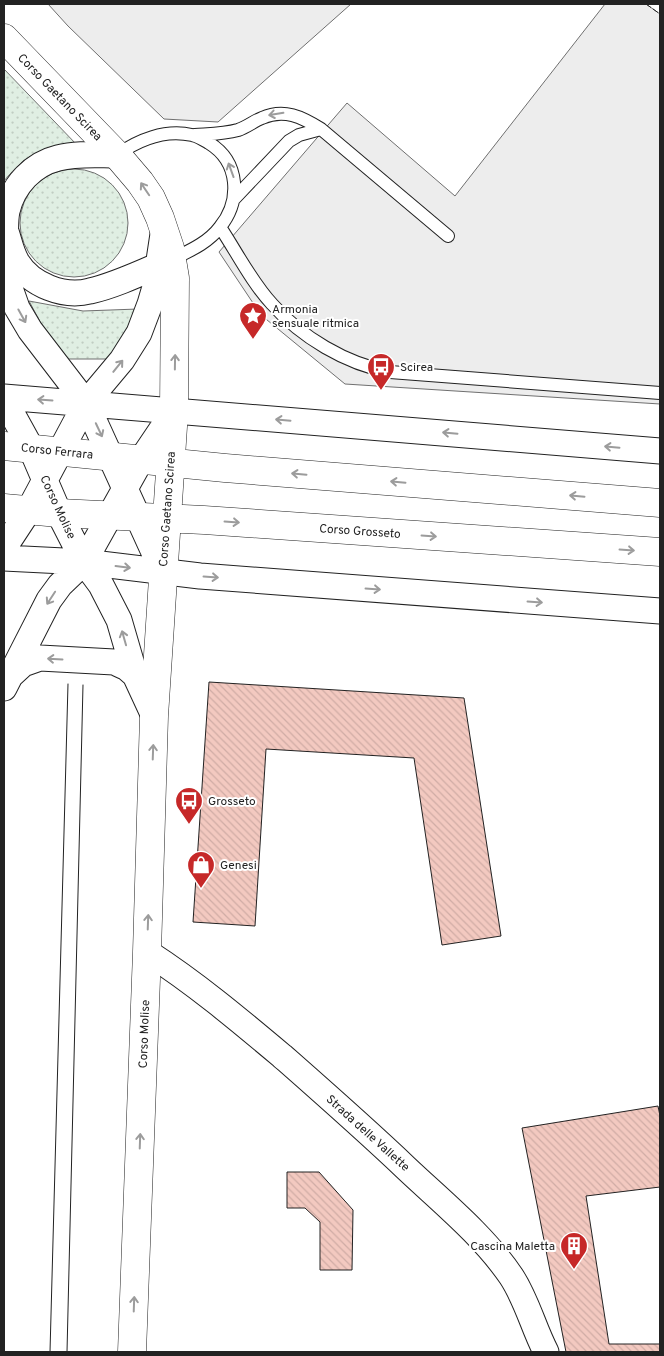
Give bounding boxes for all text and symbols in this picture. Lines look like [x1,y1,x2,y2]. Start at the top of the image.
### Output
street label: Corso Gaetano Scirea [13,51,105,145]
one-way arrow [268,110,284,120]
one-way arrow [226,163,235,178]
one-way arrow [140,182,150,196]
place icon: Armonia sensuale ritmica [238,301,268,340]
place label: Armonia sensuale ritmica [272,302,359,332]
one-way arrow [17,309,27,323]
bus stop icon: Scirea [366,352,396,391]
one-way arrow [170,354,179,370]
one-way arrow [112,360,123,373]
place label: Scirea [400,360,433,376]
one-way arrow [37,396,53,405]
one-way arrow [275,415,291,425]
one-way arrow [94,422,104,437]
one-way arrow [442,429,458,438]
street label: Corso Ferrara [20,440,94,464]
one-way arrow [604,442,620,451]
street label: Corso Gaetano Scirea [156,451,180,567]
one-way arrow [291,469,307,479]
street label: Corso Molise [35,473,79,542]
one-way arrow [391,477,407,487]
one-way arrow [569,492,585,501]
one-way arrow [224,518,240,527]
street label: Corso Grosseto [319,521,402,543]
one-way arrow [421,531,437,541]
one-way arrow [619,545,635,554]
one-way arrow [115,562,131,572]
one-way arrow [203,572,219,582]
one-way arrow [365,585,381,594]
one-way arrow [46,590,56,604]
one-way arrow [527,597,543,606]
one-way arrow [119,631,128,647]
one-way arrow [48,654,64,663]
one-way arrow [148,744,157,760]
bus stop icon: Grosseto [174,786,204,825]
place label: Grosseto [208,794,256,810]
shop icon: Genesi [186,850,216,889]
place label: Genesi [220,858,257,874]
one-way arrow [143,914,153,930]
street label: Corso Molise [136,999,154,1069]
street label: Strada delle Vallette [322,1092,413,1176]
one-way arrow [135,1133,145,1150]
building icon: Cascina Maletta [559,1231,589,1270]
place label: Cascina Maletta [470,1239,555,1255]
one-way arrow [130,1296,139,1312]

